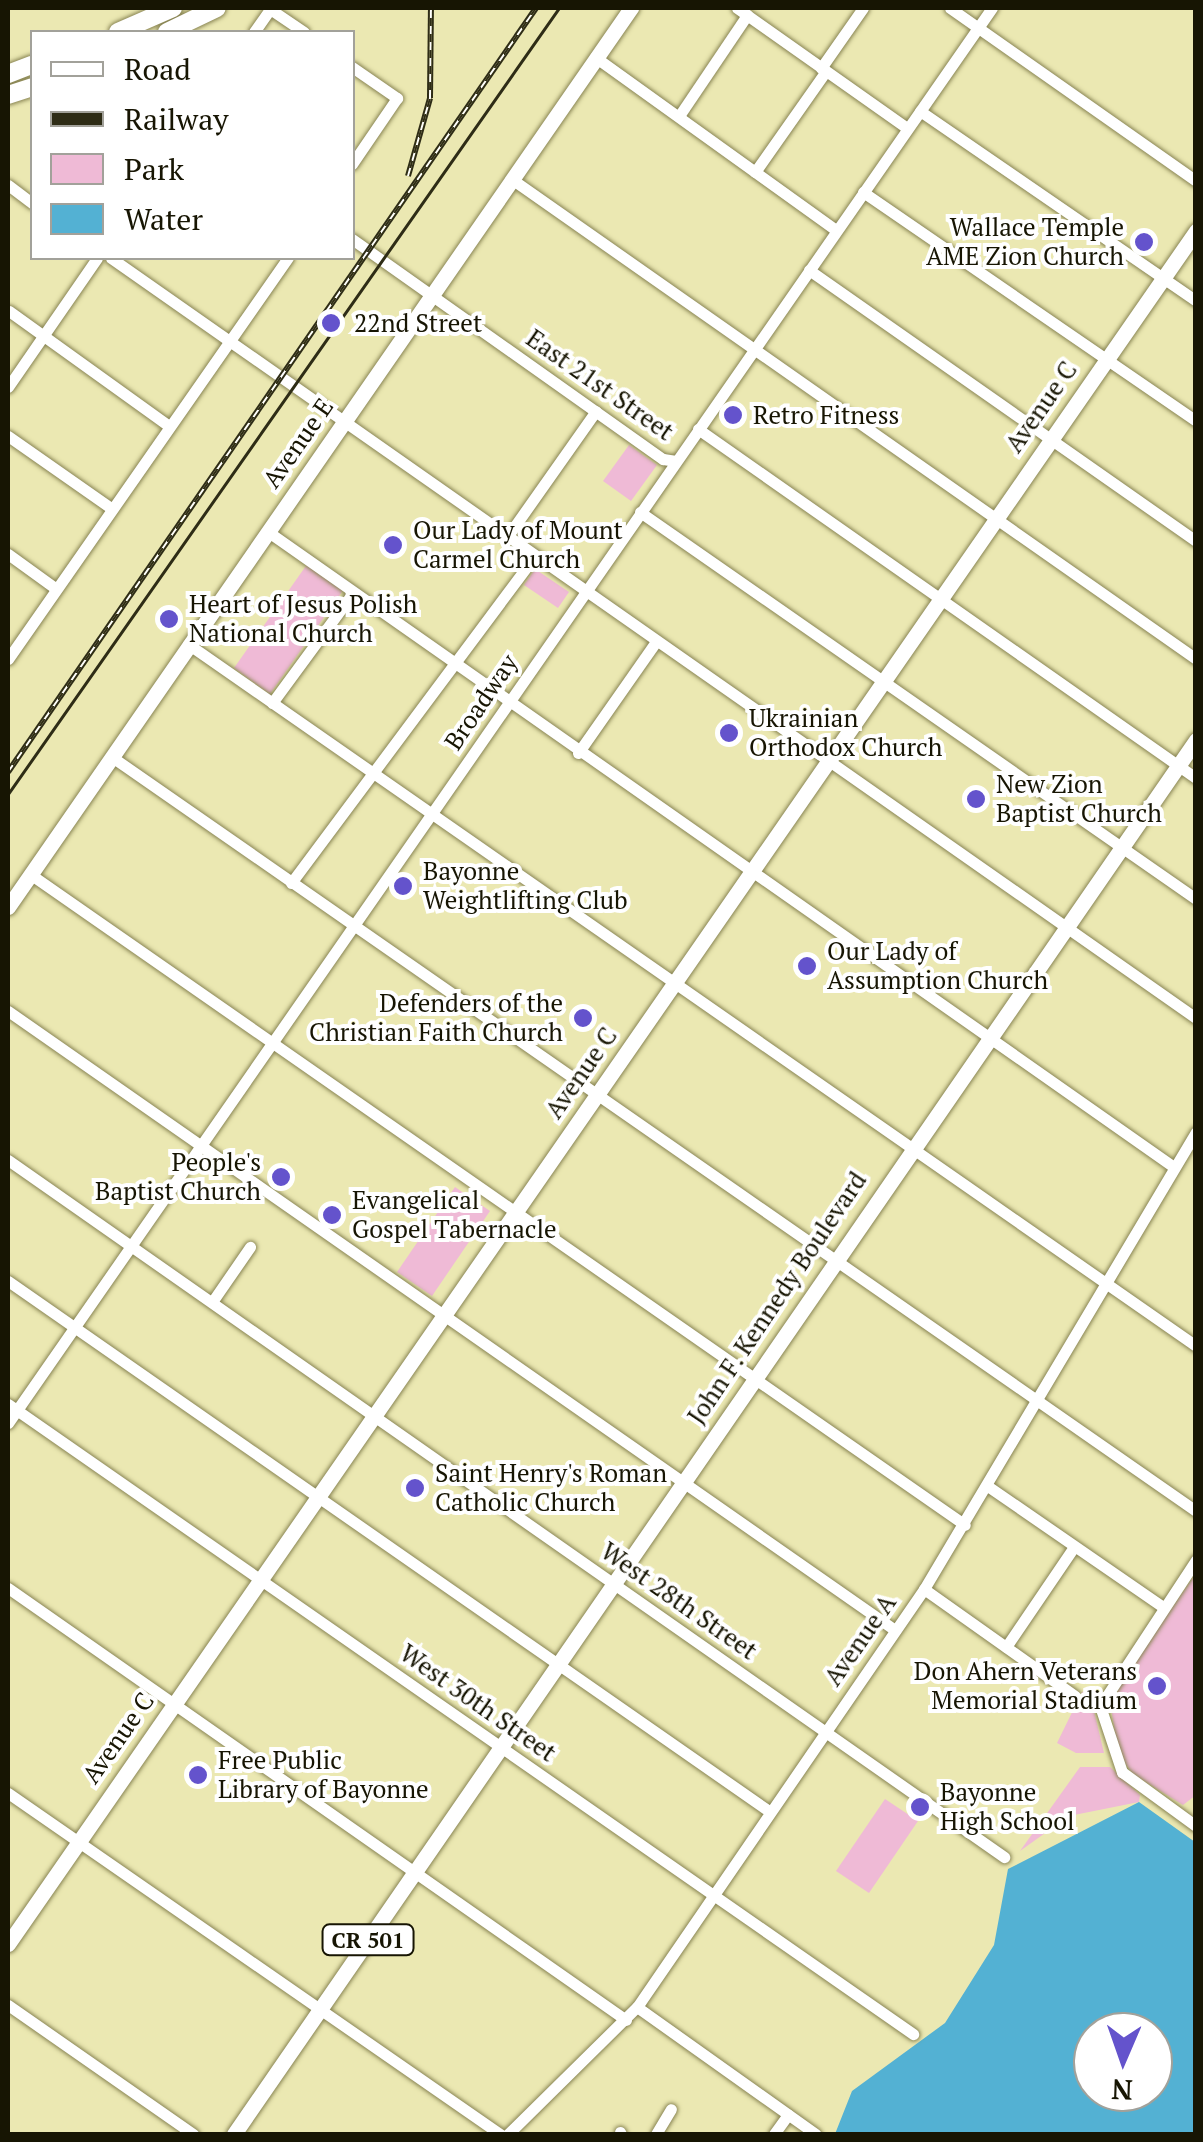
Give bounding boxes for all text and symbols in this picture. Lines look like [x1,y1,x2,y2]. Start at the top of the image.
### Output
legend [30,30,355,260]
text: Road [124,49,191,89]
text: Railway [124,99,228,139]
text: Park [124,149,184,189]
text: Water [124,199,203,239]
place label: Wallace Temple AME Zion Church [926,213,1124,272]
marker: Wallace Temple AME Zion Church [1133,231,1155,253]
place label: 22nd Street [354,308,482,338]
marker: 22nd Street [318,310,344,336]
street label: East 21st Street [521,323,679,447]
street label: Avenue C [999,356,1083,458]
street label: Avenue E [256,392,340,494]
place label: Retro Fitness [753,400,899,430]
marker: Retro Fitness [722,404,744,426]
place label: Our Lady of Mount Carmel Church [413,516,623,575]
marker: Our Lady of Mount Carmel Church [382,534,404,556]
place label: Heart of Jesus Polish National Church [189,590,417,649]
marker: Heart of Jesus Polish National Church [158,608,180,630]
street label: Broadway [438,649,524,755]
place label: Ukrainian Orthodox Church [749,704,942,763]
marker: Ukrainian Orthodox Church [718,722,740,744]
place label: New Zion Baptist Church [996,770,1162,829]
marker: New Zion Baptist Church [965,788,987,810]
place label: Bayonne Weightlifting Club [423,857,628,916]
marker: Bayonne Weightlifting Club [392,875,414,897]
place label: Our Lady of Assumption Church [827,937,1048,996]
marker: Our Lady of Assumption Church [796,955,818,977]
place label: Defenders of the Christian Faith Church [309,989,563,1048]
marker: Defenders of the Christian Faith Church [572,1007,594,1029]
street label: Avenue C [539,1022,623,1124]
place label: People's Baptist Church [95,1148,261,1207]
marker: People's Baptist Church [270,1166,292,1188]
street label: John F. Kennedy Boulevard [681,1166,873,1430]
place label: Evangelical Gospel Tabernacle [352,1186,557,1245]
marker: Evangelical Gospel Tabernacle [321,1204,343,1226]
place label: Saint Henry's Roman Catholic Church [435,1459,667,1518]
marker: Saint Henry's Roman Catholic Church [404,1477,426,1499]
street label: West 28th Street [595,1536,763,1666]
street label: Avenue A [818,1588,902,1692]
street label: West 30th Street [394,1638,562,1768]
place label: Don Ahern Veterans Memorial Stadium [913,1657,1137,1716]
marker: Don Ahern Veterans Memorial Stadium [1146,1675,1168,1697]
street label: Avenue C [76,1687,160,1789]
place label: Free Public Library of Bayonne [218,1746,429,1805]
marker: Free Public Library of Bayonne [187,1764,209,1786]
place label: Bayonne High School [940,1778,1075,1837]
marker: Bayonne High School [909,1796,931,1818]
road number: CR 501 [320,1923,416,1957]
north arrow [1073,2012,1173,2112]
text: N [1111,2072,1133,2109]

